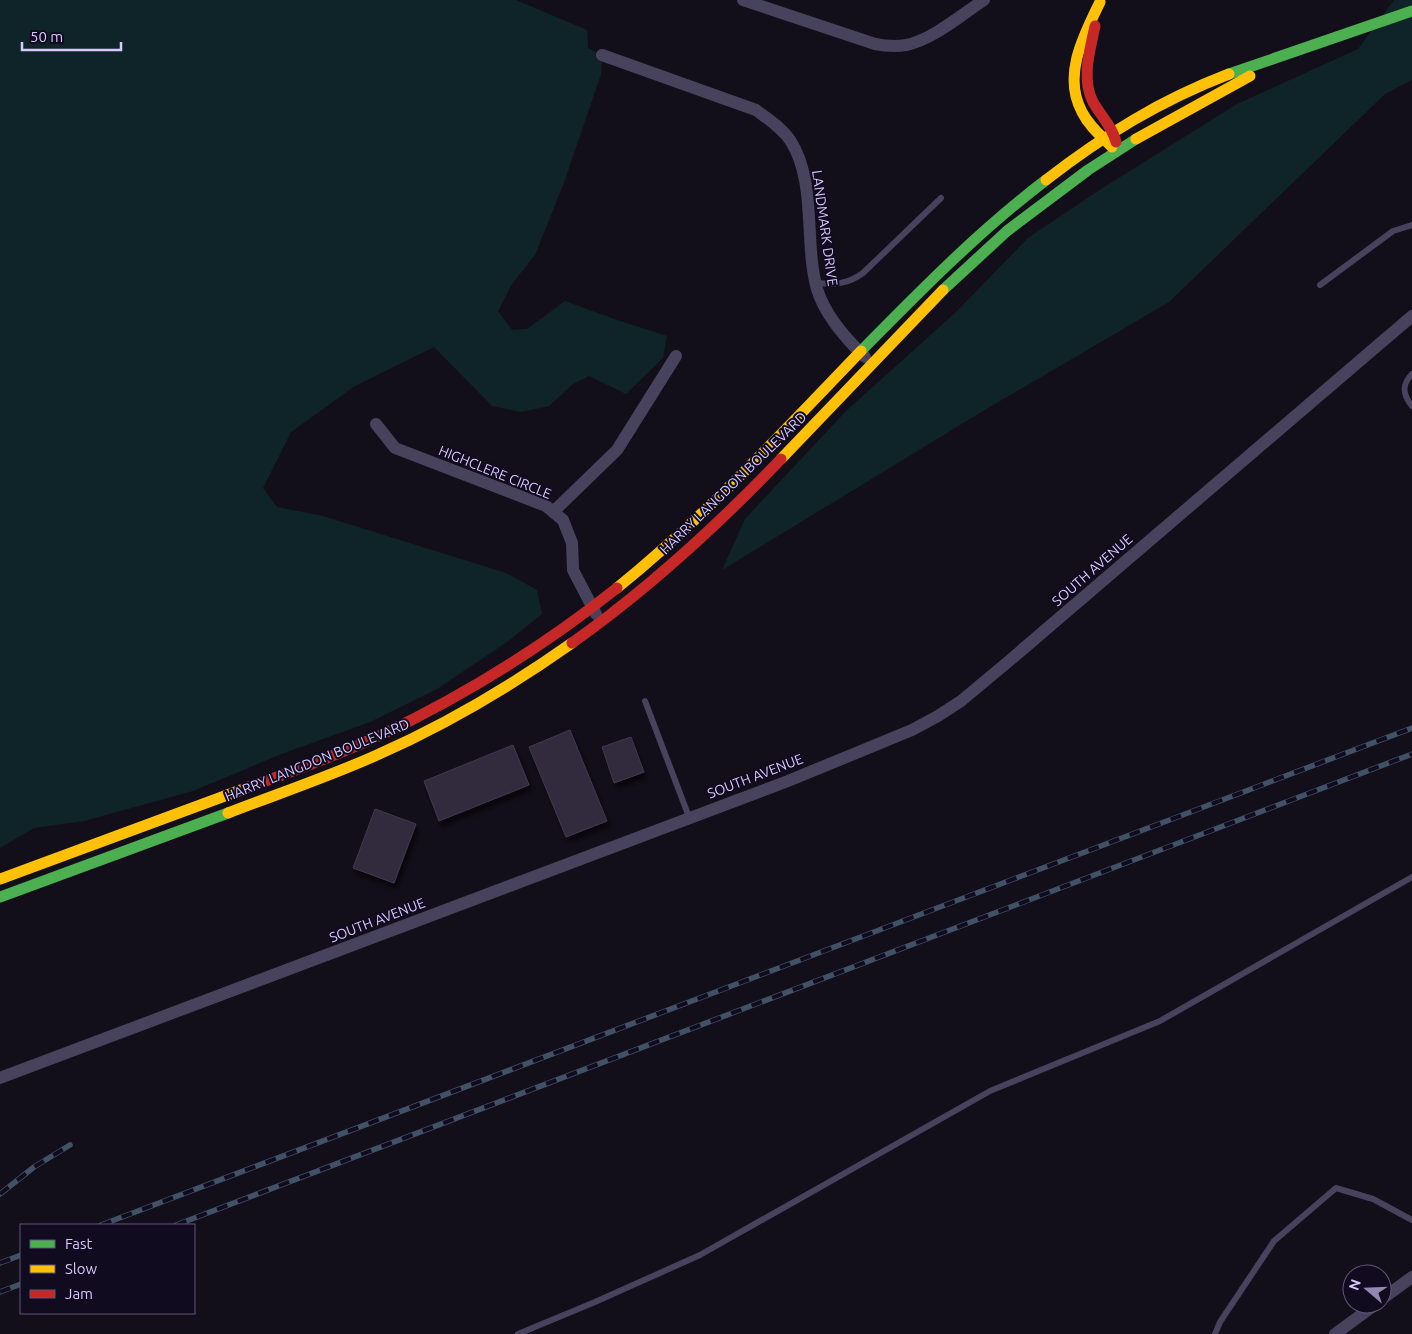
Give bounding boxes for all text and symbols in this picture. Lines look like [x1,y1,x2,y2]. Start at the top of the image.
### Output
scale bar [22,20,121,52]
text: 50 m [30,28,63,45]
street label: LANDMARK DRIVE [809,169,841,287]
street label: HARRY LANGDON BOULEVARD [656,409,810,557]
street label: HIGHCLERE CIRCLE [436,442,554,502]
street label: SOUTH AVENUE [1049,531,1135,609]
street label: HARRY LANGDON BOULEVARD [222,716,412,804]
street label: SOUTH AVENUE [705,750,805,802]
street label: SOUTH AVENUE [327,894,427,946]
legend [20,1224,195,1314]
text: Fast [65,1235,93,1252]
text: Slow [65,1260,98,1277]
north arrow [1342,1264,1392,1314]
text: N [1345,1277,1364,1292]
text: Jam [65,1285,93,1302]

